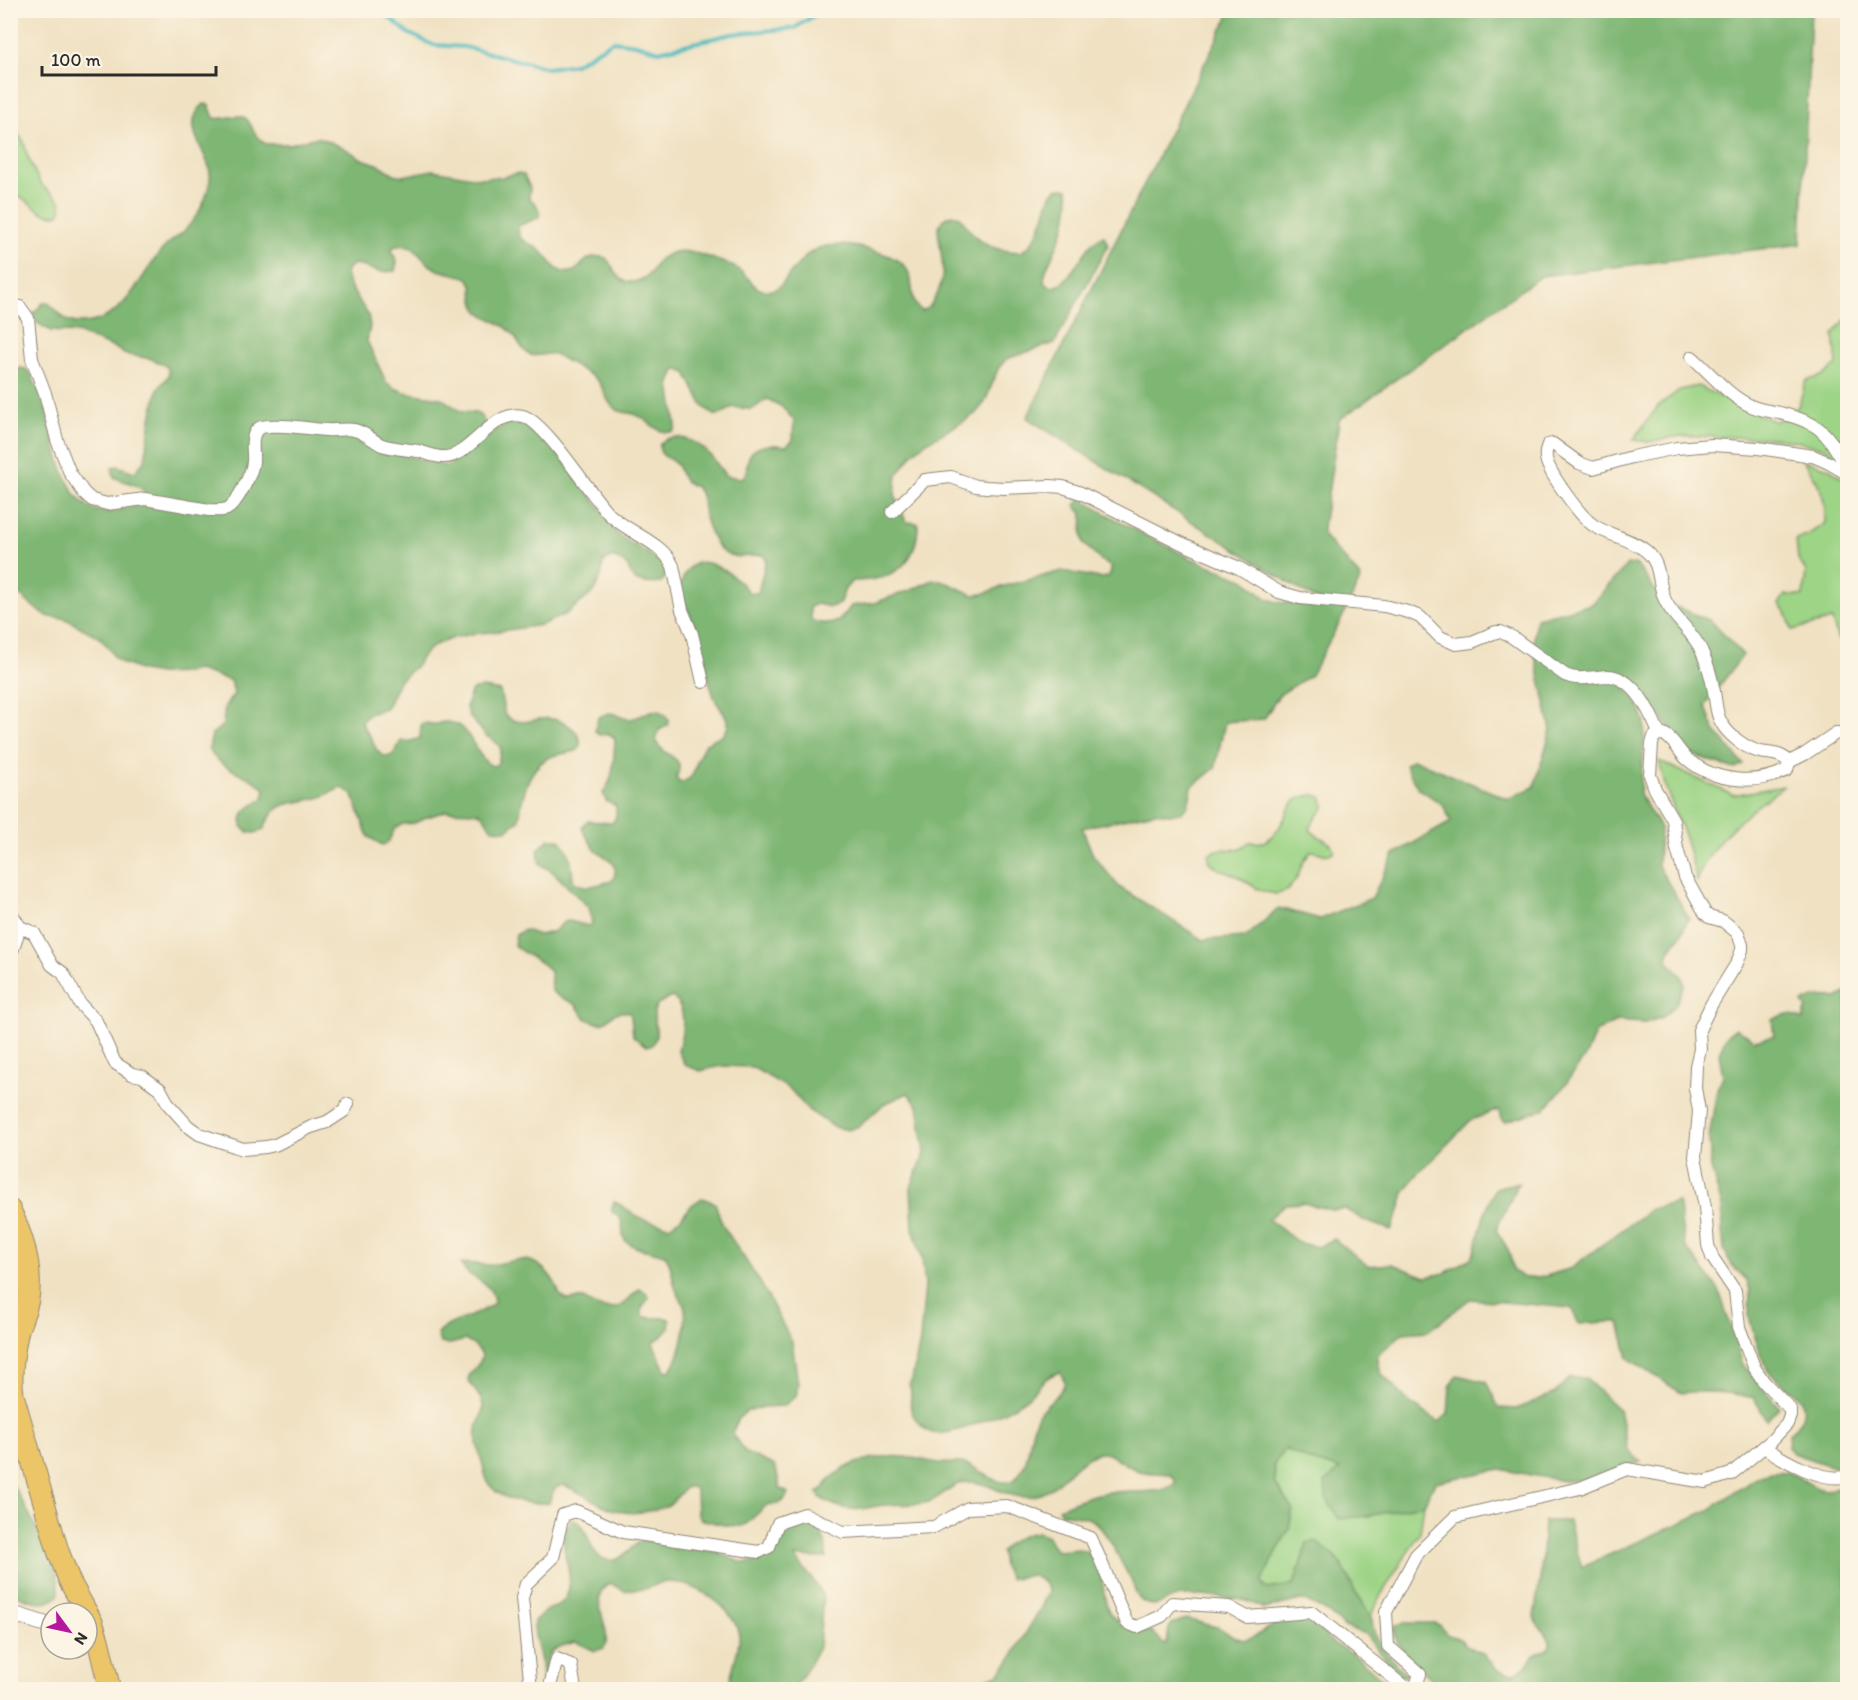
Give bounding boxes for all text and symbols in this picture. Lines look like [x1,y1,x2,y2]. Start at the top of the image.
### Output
scale bar [42,39,216,77]
text: 100 m [51,49,101,71]
north arrow [39,1601,99,1661]
text: N [70,1629,92,1649]

